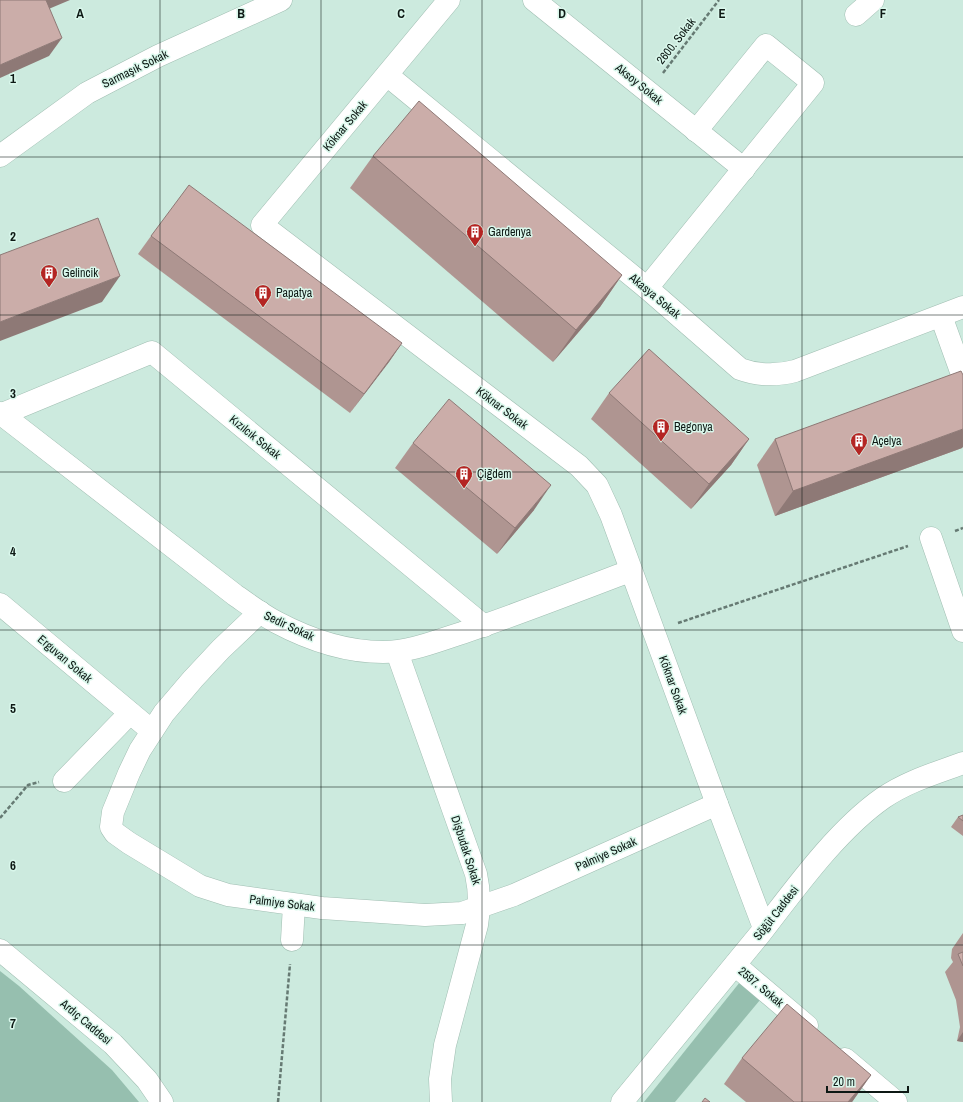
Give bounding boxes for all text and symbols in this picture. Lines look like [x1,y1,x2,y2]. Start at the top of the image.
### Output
text: A [76,5,84,22]
text: B [237,5,245,22]
text: C [397,5,405,22]
text: D [558,5,566,22]
text: E [718,5,726,22]
text: F [880,5,887,22]
street label: 2600. Sokak [653,14,699,67]
street label: Sarmaşık Sokak [99,46,171,92]
street label: Aksoy Sokak [611,59,666,108]
text: 1 [10,70,16,87]
street label: Köknar Sokak [319,97,371,155]
building icon: Gardenya [465,222,485,247]
place label: Gardenya [488,224,532,240]
text: 2 [10,228,16,245]
building icon: Gelincik [39,263,59,288]
place label: Gelincik [62,265,98,281]
street label: Akasya Sokak [625,269,684,322]
building icon: Papatya [253,283,273,308]
place label: Papatya [276,285,313,301]
street label: Köknar Sokak [473,383,531,433]
text: 3 [10,385,16,402]
street label: Kızılcık Sokak [226,411,284,463]
building icon: Begonya [651,417,671,442]
place label: Begonya [674,419,713,435]
building icon: Açelya [849,431,869,456]
place label: Açelya [871,433,902,449]
building icon: Çiğdem [454,464,474,489]
place label: Çiğdem [477,466,511,482]
text: 4 [10,543,16,560]
street label: Sedir Sokak [261,607,317,645]
street label: Erguvan Sokak [34,631,96,687]
street label: Köknar Sokak [655,653,691,717]
text: 5 [10,700,16,717]
street label: Dişbudak Sokak [447,813,485,887]
street label: Palmiye Sokak [573,833,639,875]
text: 6 [10,857,16,874]
street label: Söğüt Caddesi [750,882,802,944]
street label: Palmiye Sokak [248,891,316,915]
street label: 2597. Sokak [735,963,787,1011]
street label: Ardıç Caddesi [56,995,115,1048]
text: 7 [10,1015,16,1032]
scale bar [827,1068,908,1094]
text: 20 m [833,1074,855,1090]

